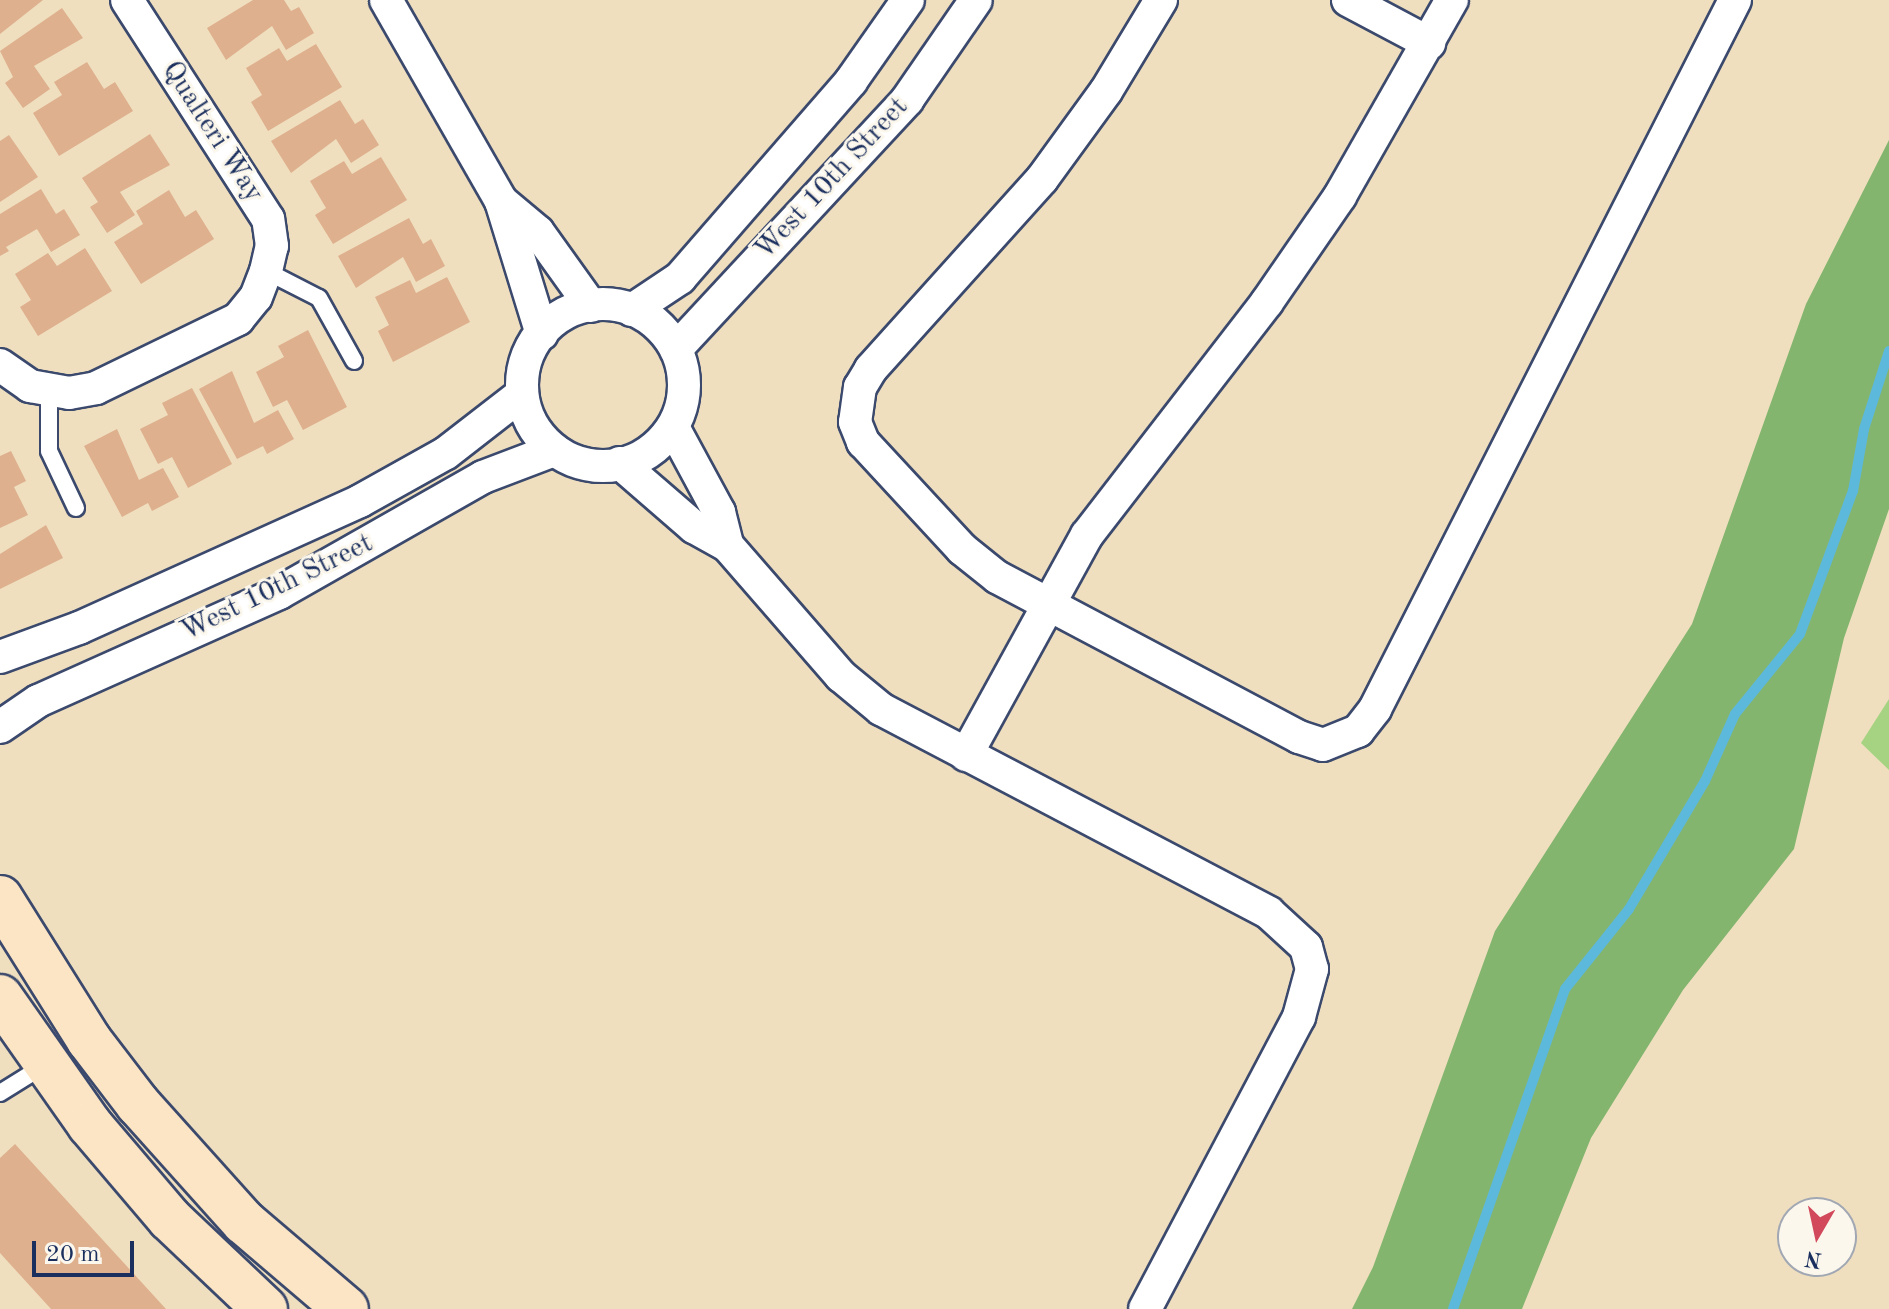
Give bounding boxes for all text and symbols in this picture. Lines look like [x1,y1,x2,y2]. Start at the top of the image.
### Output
street label: Qualteri Way [154,55,270,209]
street label: West 10th Street [748,91,916,267]
street label: West 10th Street [176,527,378,649]
north arrow [1777,1197,1857,1277]
scale bar [36,1225,138,1275]
text: 20 m [46,1243,100,1267]
text: N [1804,1247,1824,1271]

